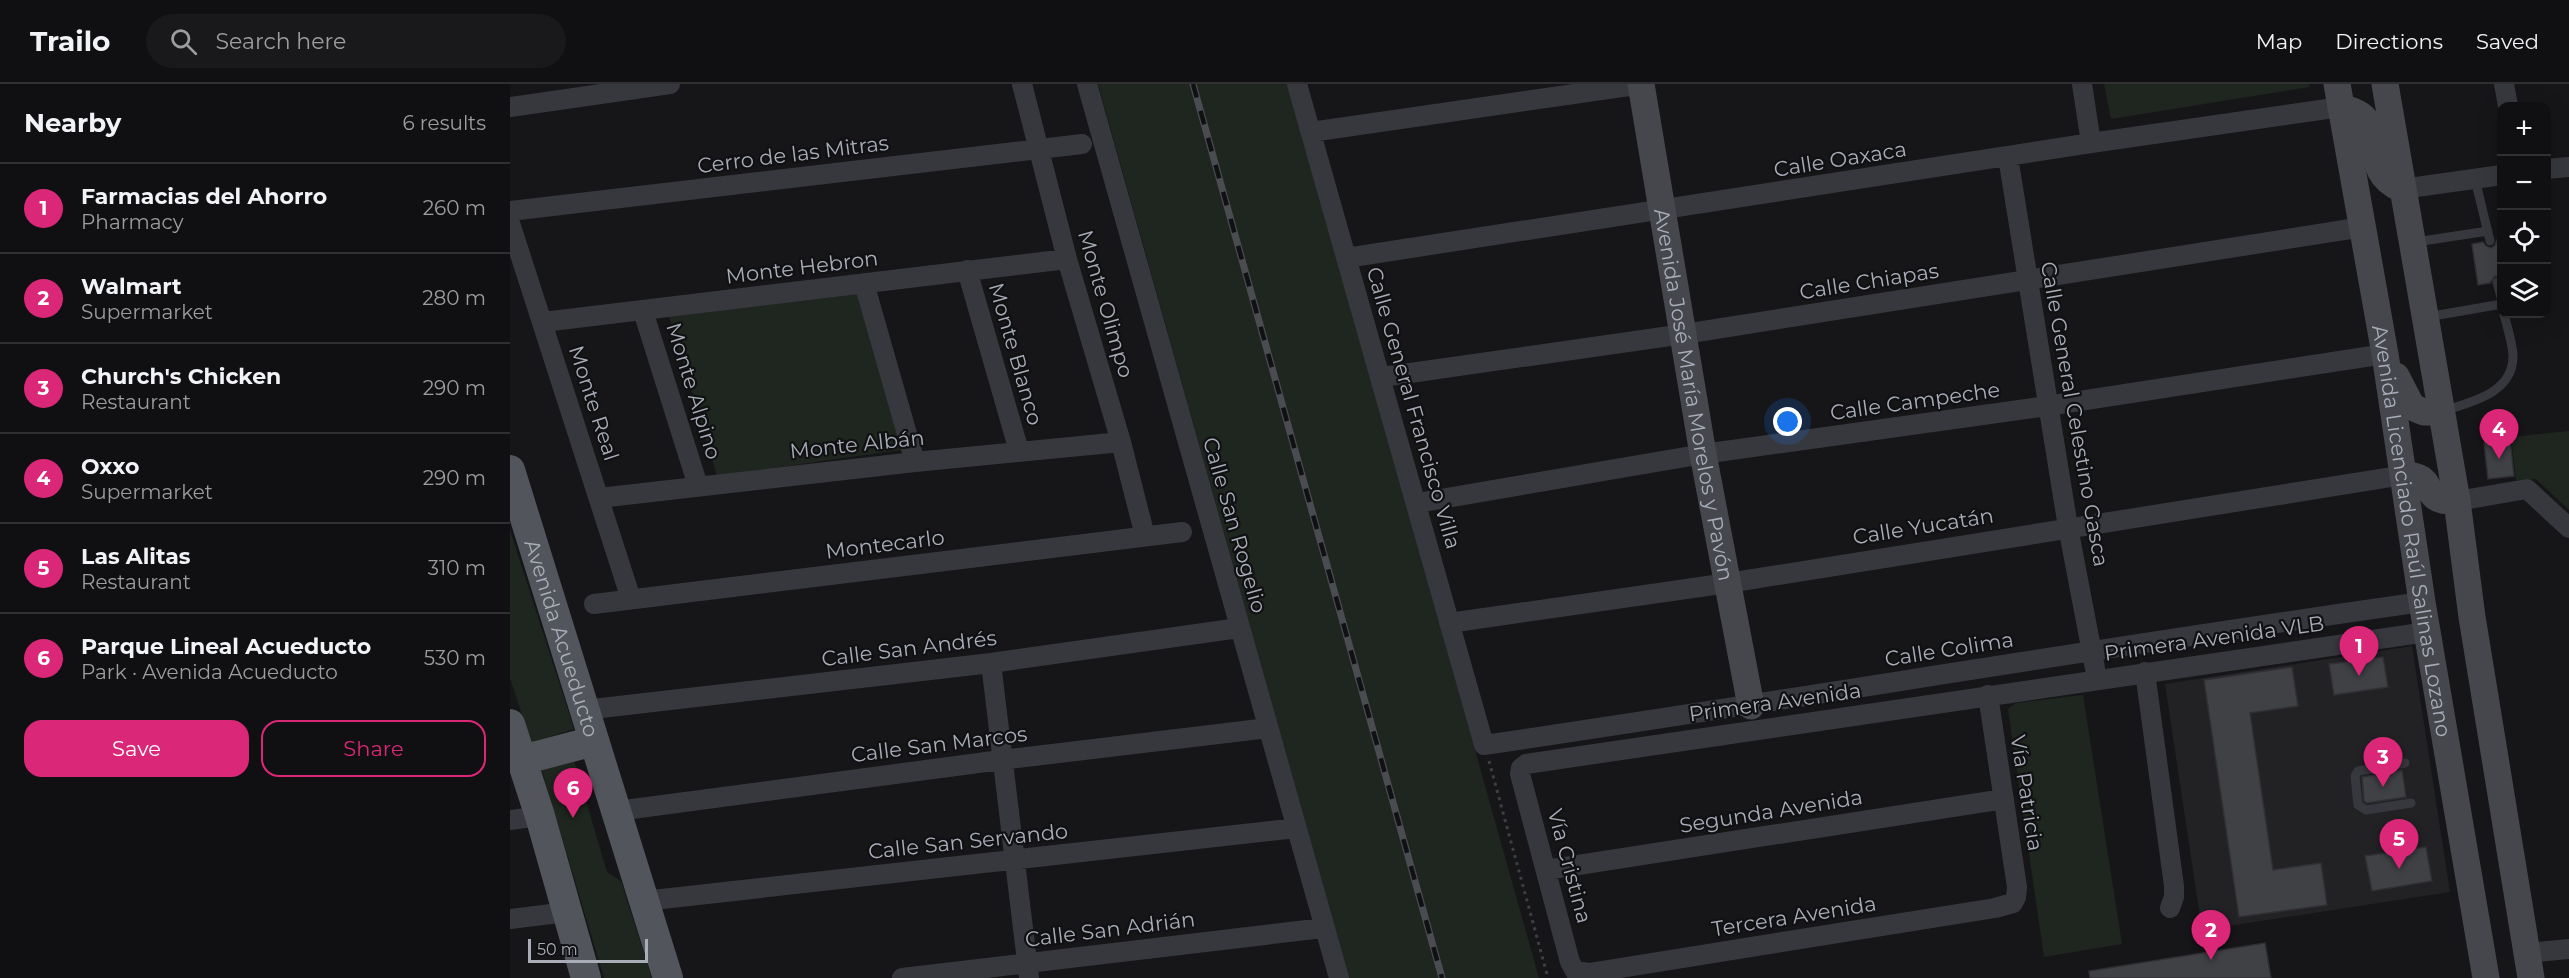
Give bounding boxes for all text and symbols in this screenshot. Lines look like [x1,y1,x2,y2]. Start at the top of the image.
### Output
search box [146,14,566,68]
text: Trailo [30,24,110,58]
icon: search [167,25,200,58]
text: Search here [215,28,346,55]
text: Map [2256,29,2302,54]
text: Directions [2335,29,2443,54]
text: Saved [2476,29,2539,54]
map controls [2497,102,2551,318]
button: + [2497,102,2551,156]
text: Nearby [24,107,121,139]
text: 6 results [402,111,486,135]
street label: Cerro de las Mitras [696,130,890,178]
street label: Calle Oaxaca [1772,136,1908,182]
button: − [2497,156,2551,210]
text: Farmacias del Ahorro [81,183,327,210]
text: 1 [40,196,47,220]
text: 260 m [423,196,486,220]
street label: Avenida José María Morelos y Pavón [1650,206,1739,583]
text: Pharmacy [81,210,184,234]
button: locate [2497,210,2551,264]
street label: Monte Olimpo [1073,227,1139,381]
street label: Monte Hebron [724,245,880,289]
street label: Calle Chiapas [1798,258,1940,304]
street label: Calle General Celestino Gasca [2036,260,2114,568]
street label: Calle General Francisco Villa [1362,264,1466,552]
button: layers [2497,264,2551,318]
text: Walmart [81,273,182,300]
street label: Monte Blanco [984,280,1048,428]
text: 2 [38,286,49,310]
text: 280 m [422,286,486,310]
text: Supermarket [81,300,213,324]
street label: Monte Alpino [661,320,727,462]
street label: Avenida Licenciado Raúl Salinas Lozano [2367,323,2457,739]
street label: Monte Real [564,342,624,464]
text: Church's Chicken [81,363,281,390]
text: 3 [38,376,49,400]
text: 290 m [423,376,486,400]
street label: Calle Campeche [1828,377,2002,425]
text: Restaurant [81,390,191,414]
your location [1773,407,1802,436]
pin: 4 [2480,410,2518,459]
street label: Monte Albán [788,425,926,463]
street label: Calle San Rogelio [1198,434,1272,616]
text: Oxxo [81,453,139,480]
text: 4 [37,466,50,490]
text: 290 m [423,466,486,490]
text: Supermarket [81,480,213,504]
street label: Calle Yucatán [1851,503,1995,549]
street label: Montecarlo [824,524,946,564]
street label: Avenida Acueducto [520,536,605,740]
text: Las Alitas [81,543,190,570]
text: 5 [38,556,49,580]
text: 310 m [428,556,486,580]
text: Restaurant [81,570,191,594]
street label: Primera Avenida VLB [2102,610,2326,666]
street label: Calle San Andrés [820,625,998,671]
street label: Calle Colima [1883,626,2015,672]
pin: 1 [2340,626,2378,676]
text: Parque Lineal Acueducto [81,633,371,660]
text: 6 [37,646,50,670]
text: 530 m [424,646,486,670]
text: Park · Avenida Acueducto [81,660,338,684]
street label: Primera Avenida [1687,678,1863,726]
button: Save [24,720,249,777]
button: Share [261,720,486,777]
street label: Calle San Marcos [850,721,1028,767]
street label: Vía Patricia [2005,733,2049,853]
pin: 3 [2364,738,2402,787]
pin: 6 [554,768,592,818]
street label: Segunda Avenida [1678,784,1864,838]
street label: Vía Cristina [1543,806,1597,926]
street label: Calle San Servando [867,818,1069,864]
pin: 5 [2380,820,2418,869]
street label: Tercera Avenida [1710,891,1878,941]
street label: Calle San Adrián [1023,906,1197,952]
pin: 2 [2192,910,2230,960]
scale bar [528,936,648,964]
text: 50 m [537,940,578,959]

